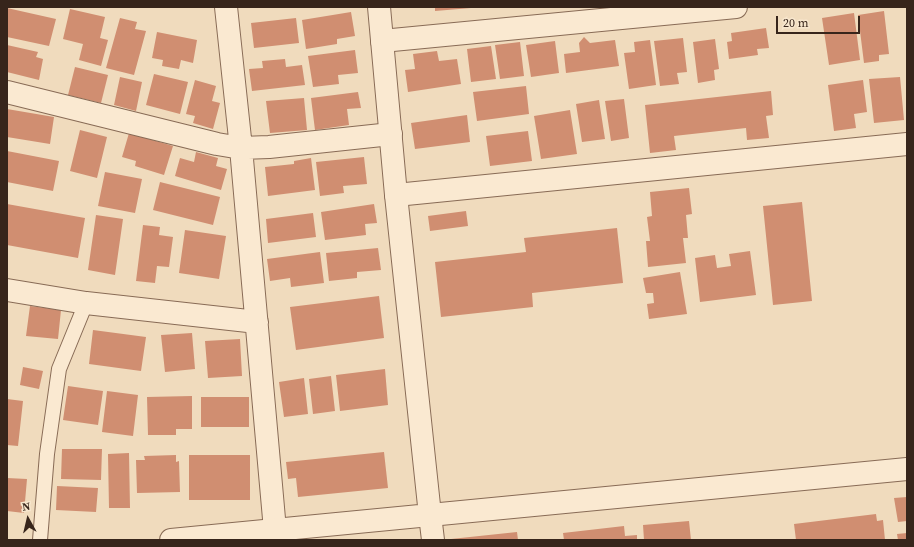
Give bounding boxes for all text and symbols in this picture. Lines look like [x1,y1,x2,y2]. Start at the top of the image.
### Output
scale bar [778,8,862,34]
text: 20 m [783,15,809,31]
north arrow [8,499,48,539]
text: N [21,499,31,515]

